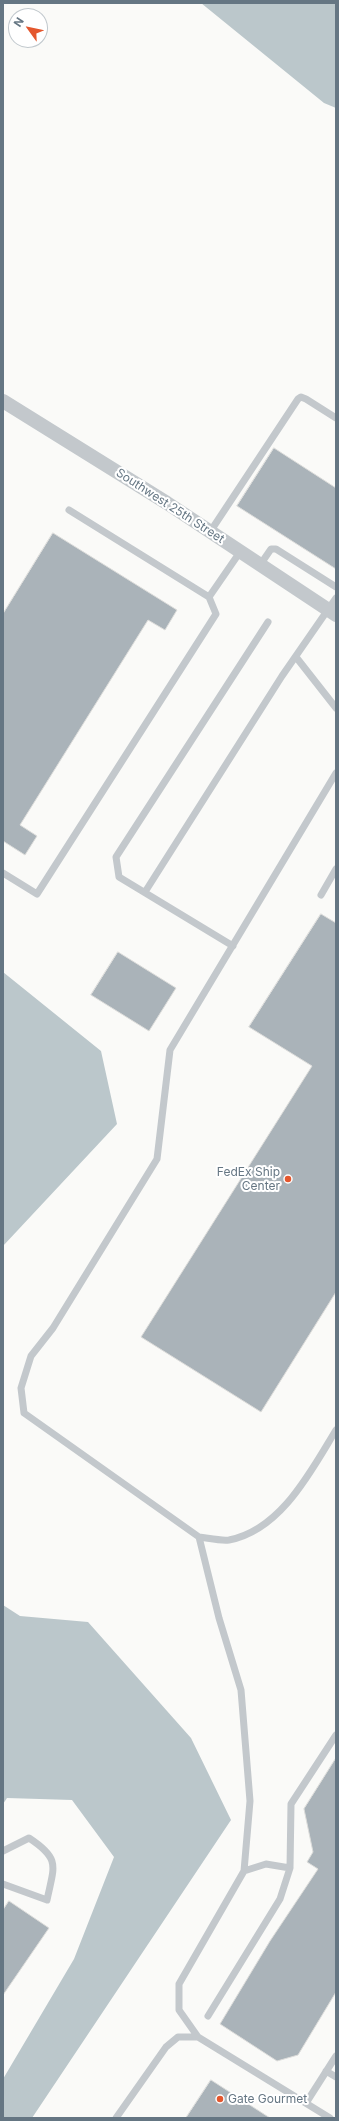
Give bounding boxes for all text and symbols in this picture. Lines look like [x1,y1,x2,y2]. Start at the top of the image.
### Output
north arrow [8,8,48,48]
text: N [11,15,27,29]
street label: Southwest 25th Street [113,466,227,546]
place label: FedEx Ship Center [217,1165,280,1193]
marker: FedEx Ship Center [283,1174,293,1184]
place label: Gate Gourmet [228,2092,307,2106]
marker: Gate Gourmet [215,2094,225,2104]

